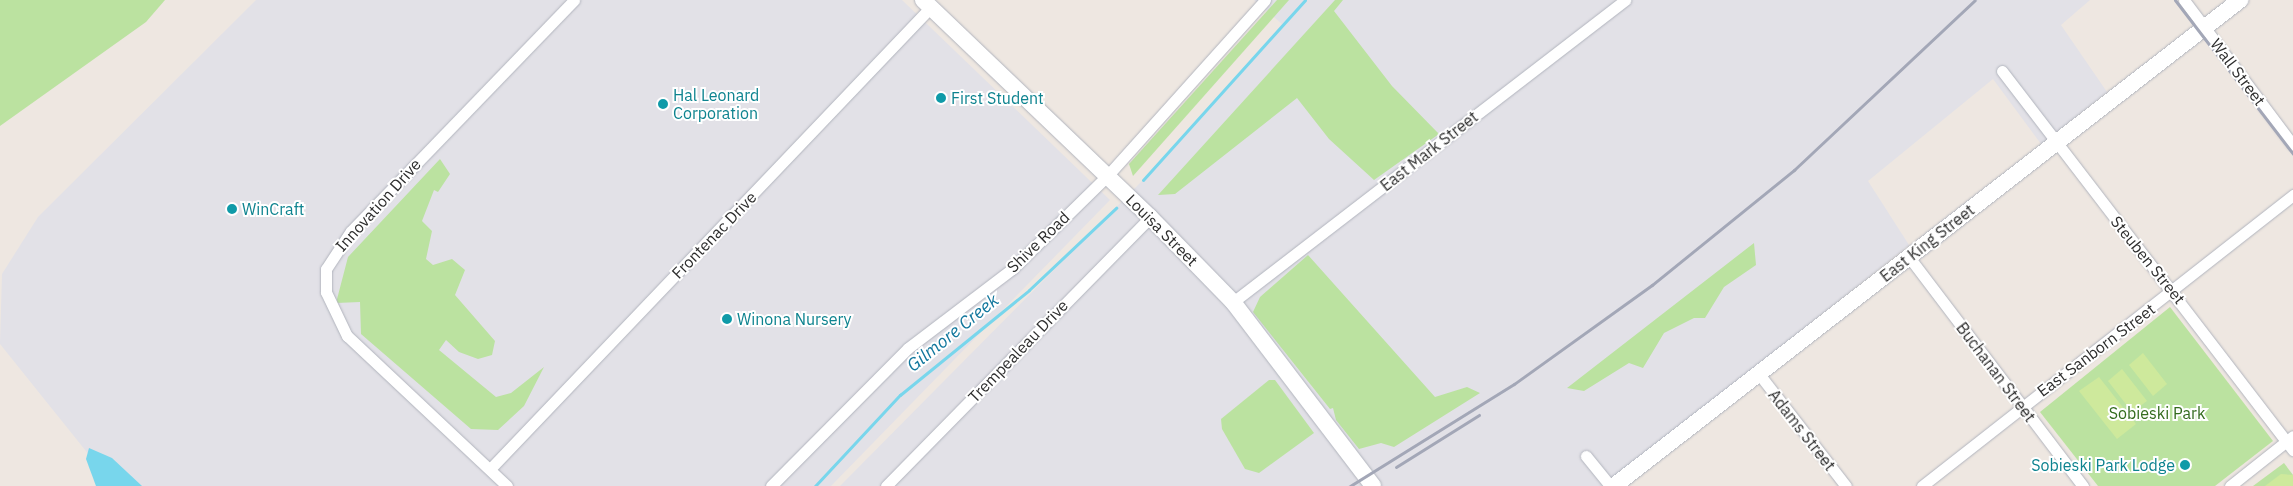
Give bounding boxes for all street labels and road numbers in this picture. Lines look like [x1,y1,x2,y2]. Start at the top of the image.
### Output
street label: Wall Street [2207,35,2269,109]
street label: East Mark Street [1376,107,1482,195]
street label: Innovation Drive [331,155,425,255]
street label: Frontenac Drive [668,188,760,282]
street label: Louisa Street [1122,190,1202,270]
street label: East King Street [1876,200,1978,286]
street label: Shive Road [1003,207,1073,277]
street label: Steuben Street [2107,212,2189,308]
street label: Trempealeau Drive [964,296,1072,406]
street label: East Sanborn Street [2033,299,2159,401]
street label: Buchanan Street [1952,318,2040,426]
street label: Adams Street [1764,386,1840,474]

